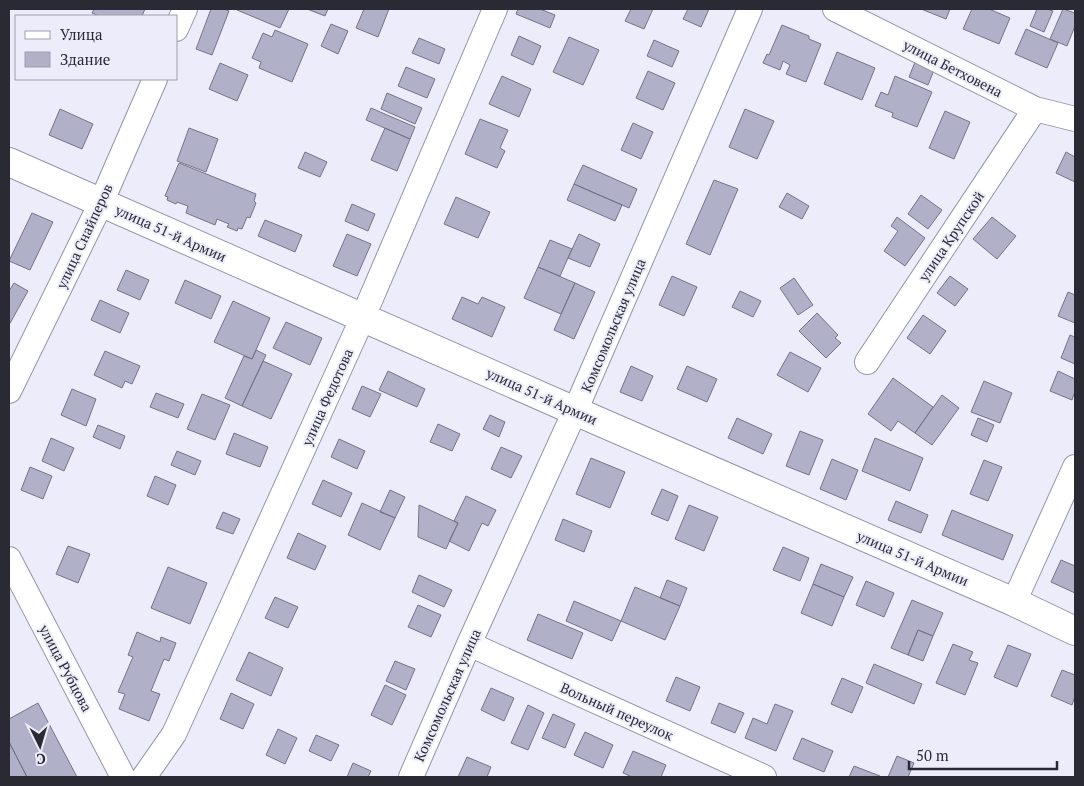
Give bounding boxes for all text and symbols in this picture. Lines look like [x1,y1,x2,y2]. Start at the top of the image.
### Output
legend [15,15,178,80]
text: Улица [60,24,103,44]
street label: улица Бетховена [899,34,1006,101]
text: Здание [60,49,110,69]
street label: улица Снайперов [51,180,117,293]
street label: улица Крупской [913,187,988,286]
street label: улица 51-й Армии [112,200,230,266]
street label: Комсомольская улица [576,255,650,395]
street label: улица Федотова [297,345,357,449]
street label: улица 51-й Армии [483,363,601,429]
street label: улица 51-й Армии [853,526,972,590]
street label: улица Рубцова [35,620,97,715]
street label: Комсомольская улица [409,626,485,764]
street label: Вольный переулок [558,678,677,745]
north arrow [15,721,65,771]
scale bar [909,738,1056,770]
text: 50 m [916,745,949,765]
text: С [36,750,47,769]

